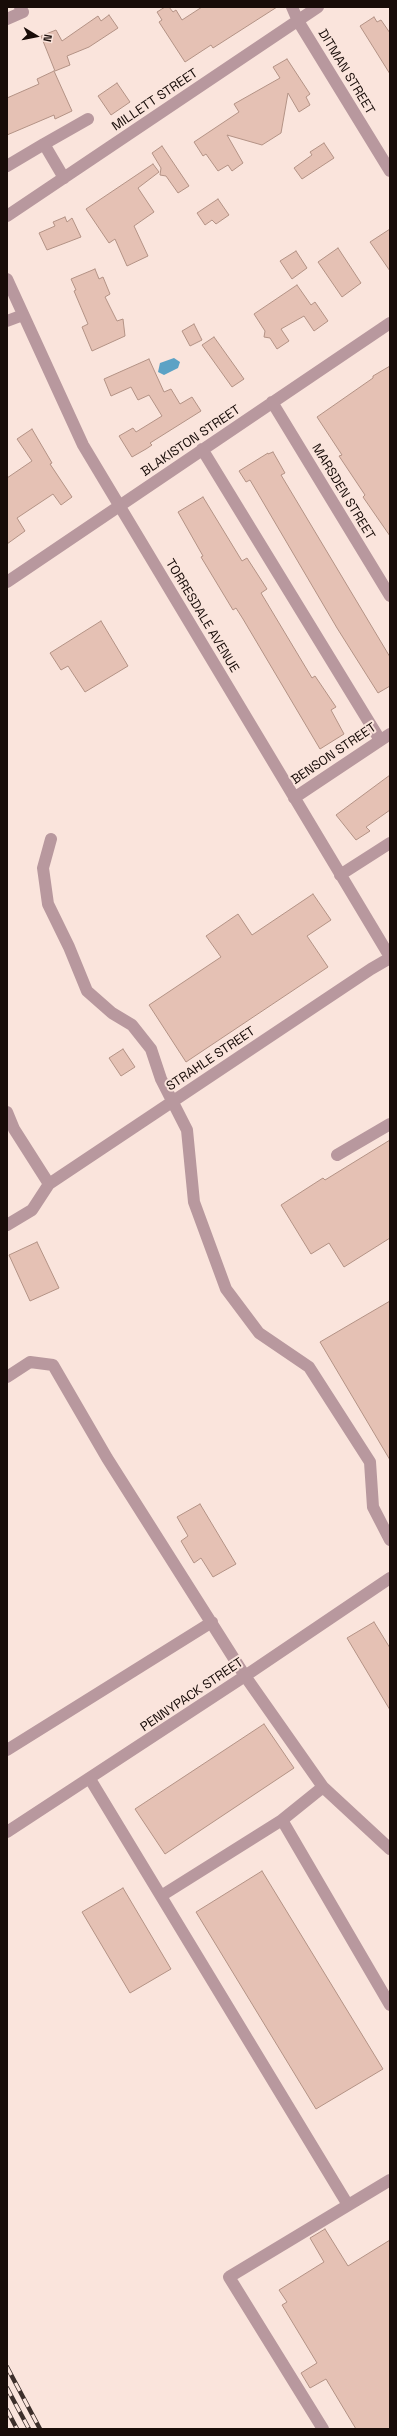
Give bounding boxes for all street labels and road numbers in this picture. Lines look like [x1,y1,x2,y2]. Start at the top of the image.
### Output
street label: DITMAN STREET [314,27,378,117]
street label: MILLETT STREET [109,65,201,135]
street label: BLAKISTON STREET [138,402,244,480]
street label: MARSDEN STREET [308,441,378,543]
street label: TORRESDALE AVENUE [162,556,242,676]
street label: BENSON STREET [289,720,379,788]
street label: STRAHLE STREET [164,1024,258,1094]
street label: PENNYPACK STREET [138,1655,246,1735]

